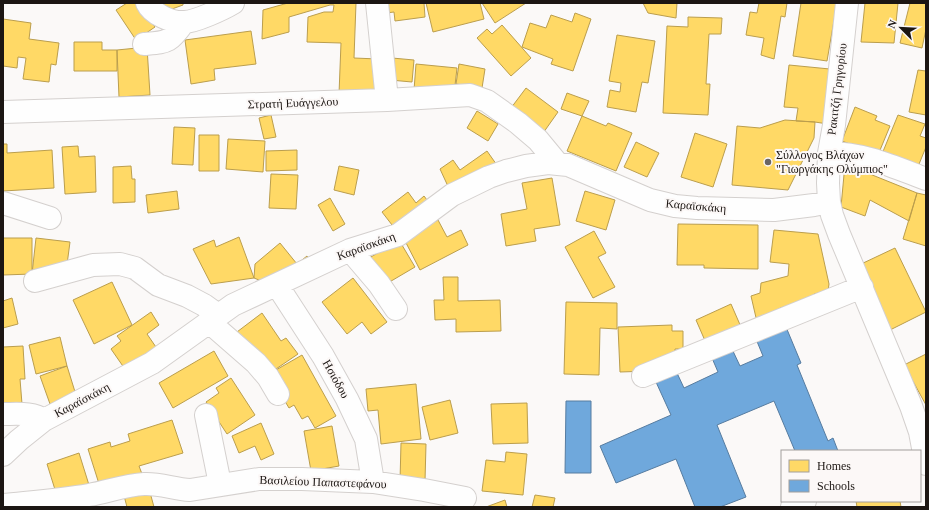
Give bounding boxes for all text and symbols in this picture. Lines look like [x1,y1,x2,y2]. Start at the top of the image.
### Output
north arrow [881,8,921,48]
text: N [885,18,899,30]
street label: Ρακιτζή Γρηγορίου [824,42,850,136]
street label: Στρατή Ευάγγελου [247,94,339,112]
place label: Σύλλογος Βλάχων "Γιωργάκης Ολύμπιος" [776,148,888,176]
marker: Σύλλογος Βλάχων "Γιωργάκης Ολύμπιος" [763,157,773,167]
street label: Καραϊσκάκη [665,196,727,216]
street label: Καραϊσκάκη [335,229,397,263]
street label: Ησιόδου [320,357,352,401]
street label: Καραϊσκάκη [52,379,112,421]
legend [781,450,921,502]
text: Homes [817,459,851,473]
street label: Βασιλείου Παπαστεφάνου [259,473,387,491]
text: Schools [817,479,855,493]

